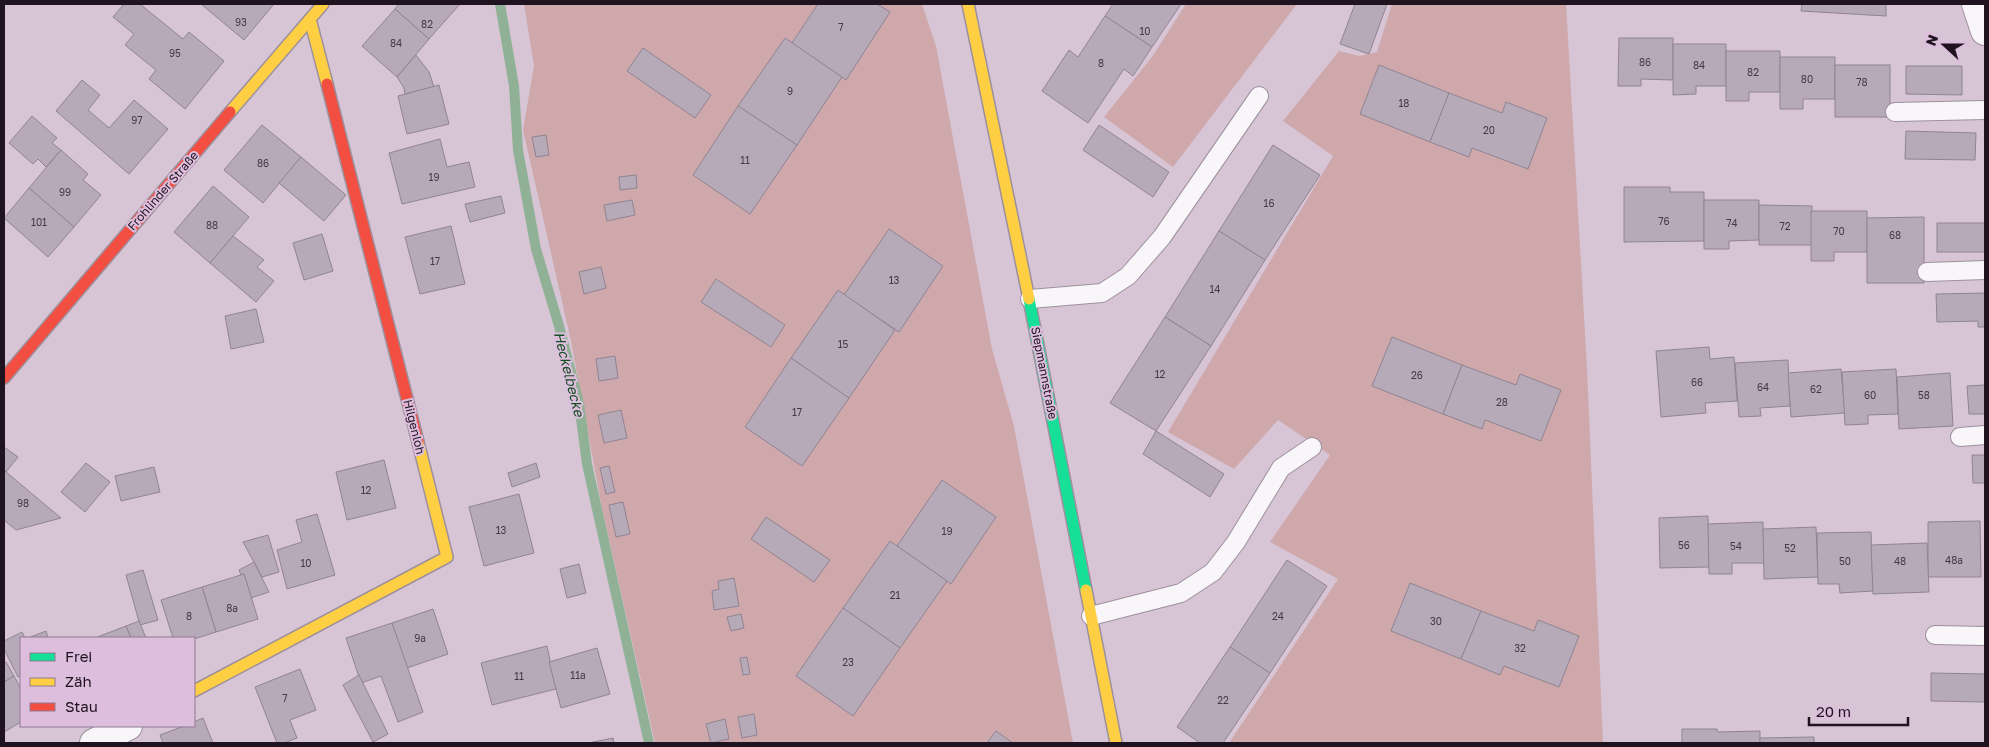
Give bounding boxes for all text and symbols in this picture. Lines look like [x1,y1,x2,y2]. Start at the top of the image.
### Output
house number: 93 [235,16,247,28]
house number: 82 [421,18,433,30]
north arrow [1919,20,1969,70]
house number: 7 [838,21,844,33]
house number: 10 [1139,25,1151,37]
text: N [1922,32,1941,48]
house number: 84 [390,37,402,49]
house number: 95 [169,47,181,59]
house number: 86 [1639,56,1651,68]
house number: 8 [1098,57,1104,69]
house number: 84 [1693,59,1705,71]
house number: 82 [1747,66,1759,78]
house number: 80 [1801,73,1813,85]
house number: 78 [1856,76,1868,88]
house number: 9 [787,85,793,97]
house number: 18 [1399,97,1409,109]
house number: 97 [131,114,143,126]
house number: 20 [1483,124,1495,136]
street label: Frohlinder Straße [124,148,201,233]
house number: 11 [740,154,750,166]
house number: 86 [257,157,269,169]
house number: 19 [429,171,439,183]
house number: 99 [59,186,71,198]
house number: 16 [1264,197,1274,209]
house number: 76 [1658,215,1670,227]
house number: 101 [31,216,47,228]
house number: 74 [1726,217,1738,229]
house number: 88 [206,219,218,231]
house number: 72 [1779,220,1791,232]
house number: 70 [1833,225,1845,237]
house number: 68 [1889,229,1901,241]
house number: 17 [430,255,440,267]
house number: 13 [889,274,899,286]
house number: 14 [1210,283,1220,295]
street label: Siepmannstraße [1028,325,1061,420]
water label: Heckelbecke [551,330,588,419]
house number: 15 [838,338,849,350]
house number: 12 [1155,368,1166,380]
house number: 26 [1411,369,1423,381]
house number: 66 [1691,376,1703,388]
house number: 64 [1757,381,1769,393]
house number: 62 [1810,383,1822,395]
house number: 60 [1864,389,1876,401]
house number: 58 [1918,389,1930,401]
house number: 28 [1496,396,1508,408]
street label: Hilgenloh [400,398,429,456]
house number: 17 [792,406,802,418]
house number: 12 [361,484,372,496]
house number: 98 [17,497,29,509]
house number: 13 [496,524,506,536]
house number: 19 [942,525,952,537]
house number: 56 [1678,539,1690,551]
house number: 54 [1730,540,1742,552]
house number: 52 [1784,542,1796,554]
house number: 48a [1945,554,1963,566]
house number: 50 [1839,555,1851,567]
house number: 48 [1894,555,1906,567]
house number: 10 [300,557,312,569]
house number: 21 [890,589,900,601]
house number: 8a [226,602,238,614]
house number: 8 [186,610,192,622]
house number: 24 [1272,610,1284,622]
house number: 30 [1430,615,1442,627]
house number: 9a [414,632,426,644]
legend [20,637,195,727]
house number: 32 [1514,642,1526,654]
text: Frei [65,647,92,665]
house number: 23 [842,656,854,668]
house number: 11a [570,669,586,681]
house number: 11 [514,670,524,682]
text: Zäh [65,672,92,690]
house number: 7 [282,692,288,704]
house number: 22 [1217,694,1229,706]
scale bar [1809,694,1908,726]
text: Stau [65,697,98,715]
text: 20 m [1816,702,1851,720]

